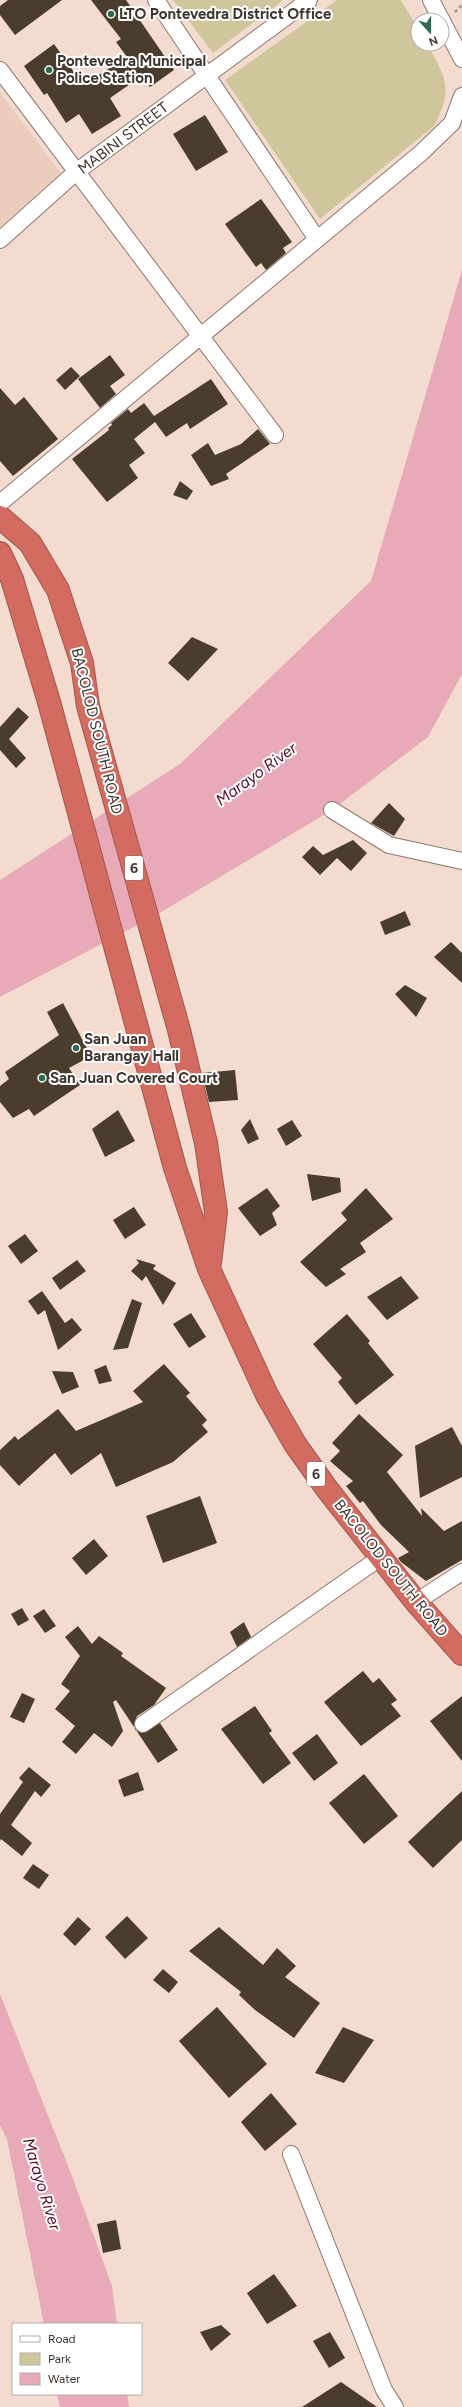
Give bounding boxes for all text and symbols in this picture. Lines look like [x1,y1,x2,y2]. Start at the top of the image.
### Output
place label: LTO Pontevedra District Office [119,5,332,23]
marker: LTO Pontevedra District Office [106,9,116,19]
north arrow [410,12,450,52]
text: N [427,33,440,48]
place label: Pontevedra Municipal Police Station [57,52,206,87]
marker: Pontevedra Municipal Police Station [44,65,54,75]
street label: MABINI STREET [74,98,172,178]
street label: BACOLOD SOUTH ROAD [68,646,126,816]
water label: Marayo River [212,738,301,810]
road number: 6 [125,856,143,880]
place label: San Juan Barangay Hall [84,1030,179,1065]
marker: San Juan Barangay Hall [71,1043,81,1053]
place label: San Juan Covered Court [50,1069,218,1087]
marker: San Juan Covered Court [37,1073,47,1083]
road number: 6 [307,1462,325,1486]
street label: BACOLOD SOUTH ROAD [330,1496,452,1640]
water label: Marayo River [19,2136,65,2233]
legend [12,2323,142,2395]
text: Road [48,2332,76,2346]
text: Park [48,2352,71,2366]
text: Water [48,2372,80,2386]

